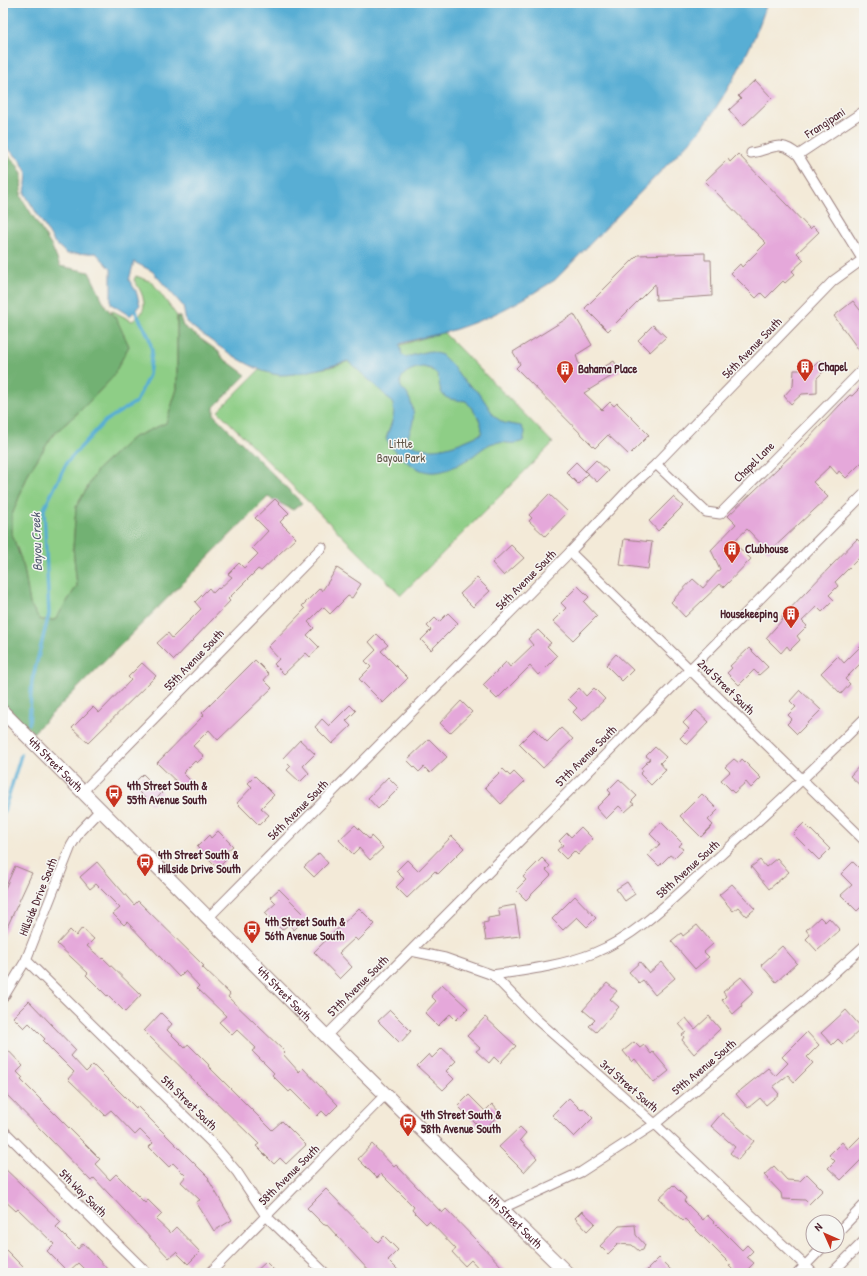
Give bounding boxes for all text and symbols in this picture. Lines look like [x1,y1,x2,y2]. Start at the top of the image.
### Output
street label: Frangipani [800,103,848,143]
street label: 56th Avenue South [718,313,785,382]
building icon: Chapel [795,357,815,382]
place label: Chapel [818,358,848,376]
building icon: Bahama Place [555,359,575,384]
place label: Bahama Place [578,360,637,377]
park label: Little Bayou Park [377,435,425,466]
street label: Chapel Lane [729,437,778,486]
water label: Bayou Creek [26,511,46,572]
building icon: Clubhouse [722,539,742,564]
place label: Clubhouse [745,540,789,557]
street label: 56th Avenue South [492,546,560,614]
building icon: Housekeeping [781,604,801,629]
place label: Housekeeping [720,605,779,623]
street label: 55th Avenue South [160,625,227,694]
street label: 2nd Street South [694,655,759,718]
street label: 57th Avenue South [551,721,620,790]
street label: 4th Street South [24,733,87,795]
street label: 56th Avenue South [264,776,332,844]
place label: 4th Street South & 55th Avenue South [127,777,208,808]
bus stop icon: 4th Street South & 55th Avenue South [104,783,124,808]
street label: 58th Avenue South [652,836,723,902]
place label: 4th Street South & Hillside Drive South [158,846,242,877]
bus stop icon: 4th Street South & Hillside Drive South [135,852,155,877]
street label: Hillside Drive South [14,855,61,938]
place label: 4th Street South & 56th Avenue South [265,913,346,944]
bus stop icon: 4th Street South & 56th Avenue South [242,919,262,944]
street label: 57th Avenue South [323,951,392,1020]
street label: 4th Street South [253,962,316,1025]
street label: 59th Avenue South [668,1035,739,1098]
street label: 3rd Street South [596,1055,662,1116]
street label: 5th Street South [158,1072,221,1134]
place label: 4th Street South & 58th Avenue South [421,1106,502,1137]
bus stop icon: 4th Street South & 58th Avenue South [398,1112,418,1137]
street label: 58th Avenue South [254,1140,323,1209]
street label: 5th Way South [56,1165,111,1220]
street label: 4th Street South [483,1190,546,1252]
north arrow [805,1214,845,1254]
text: N [811,1220,825,1234]

